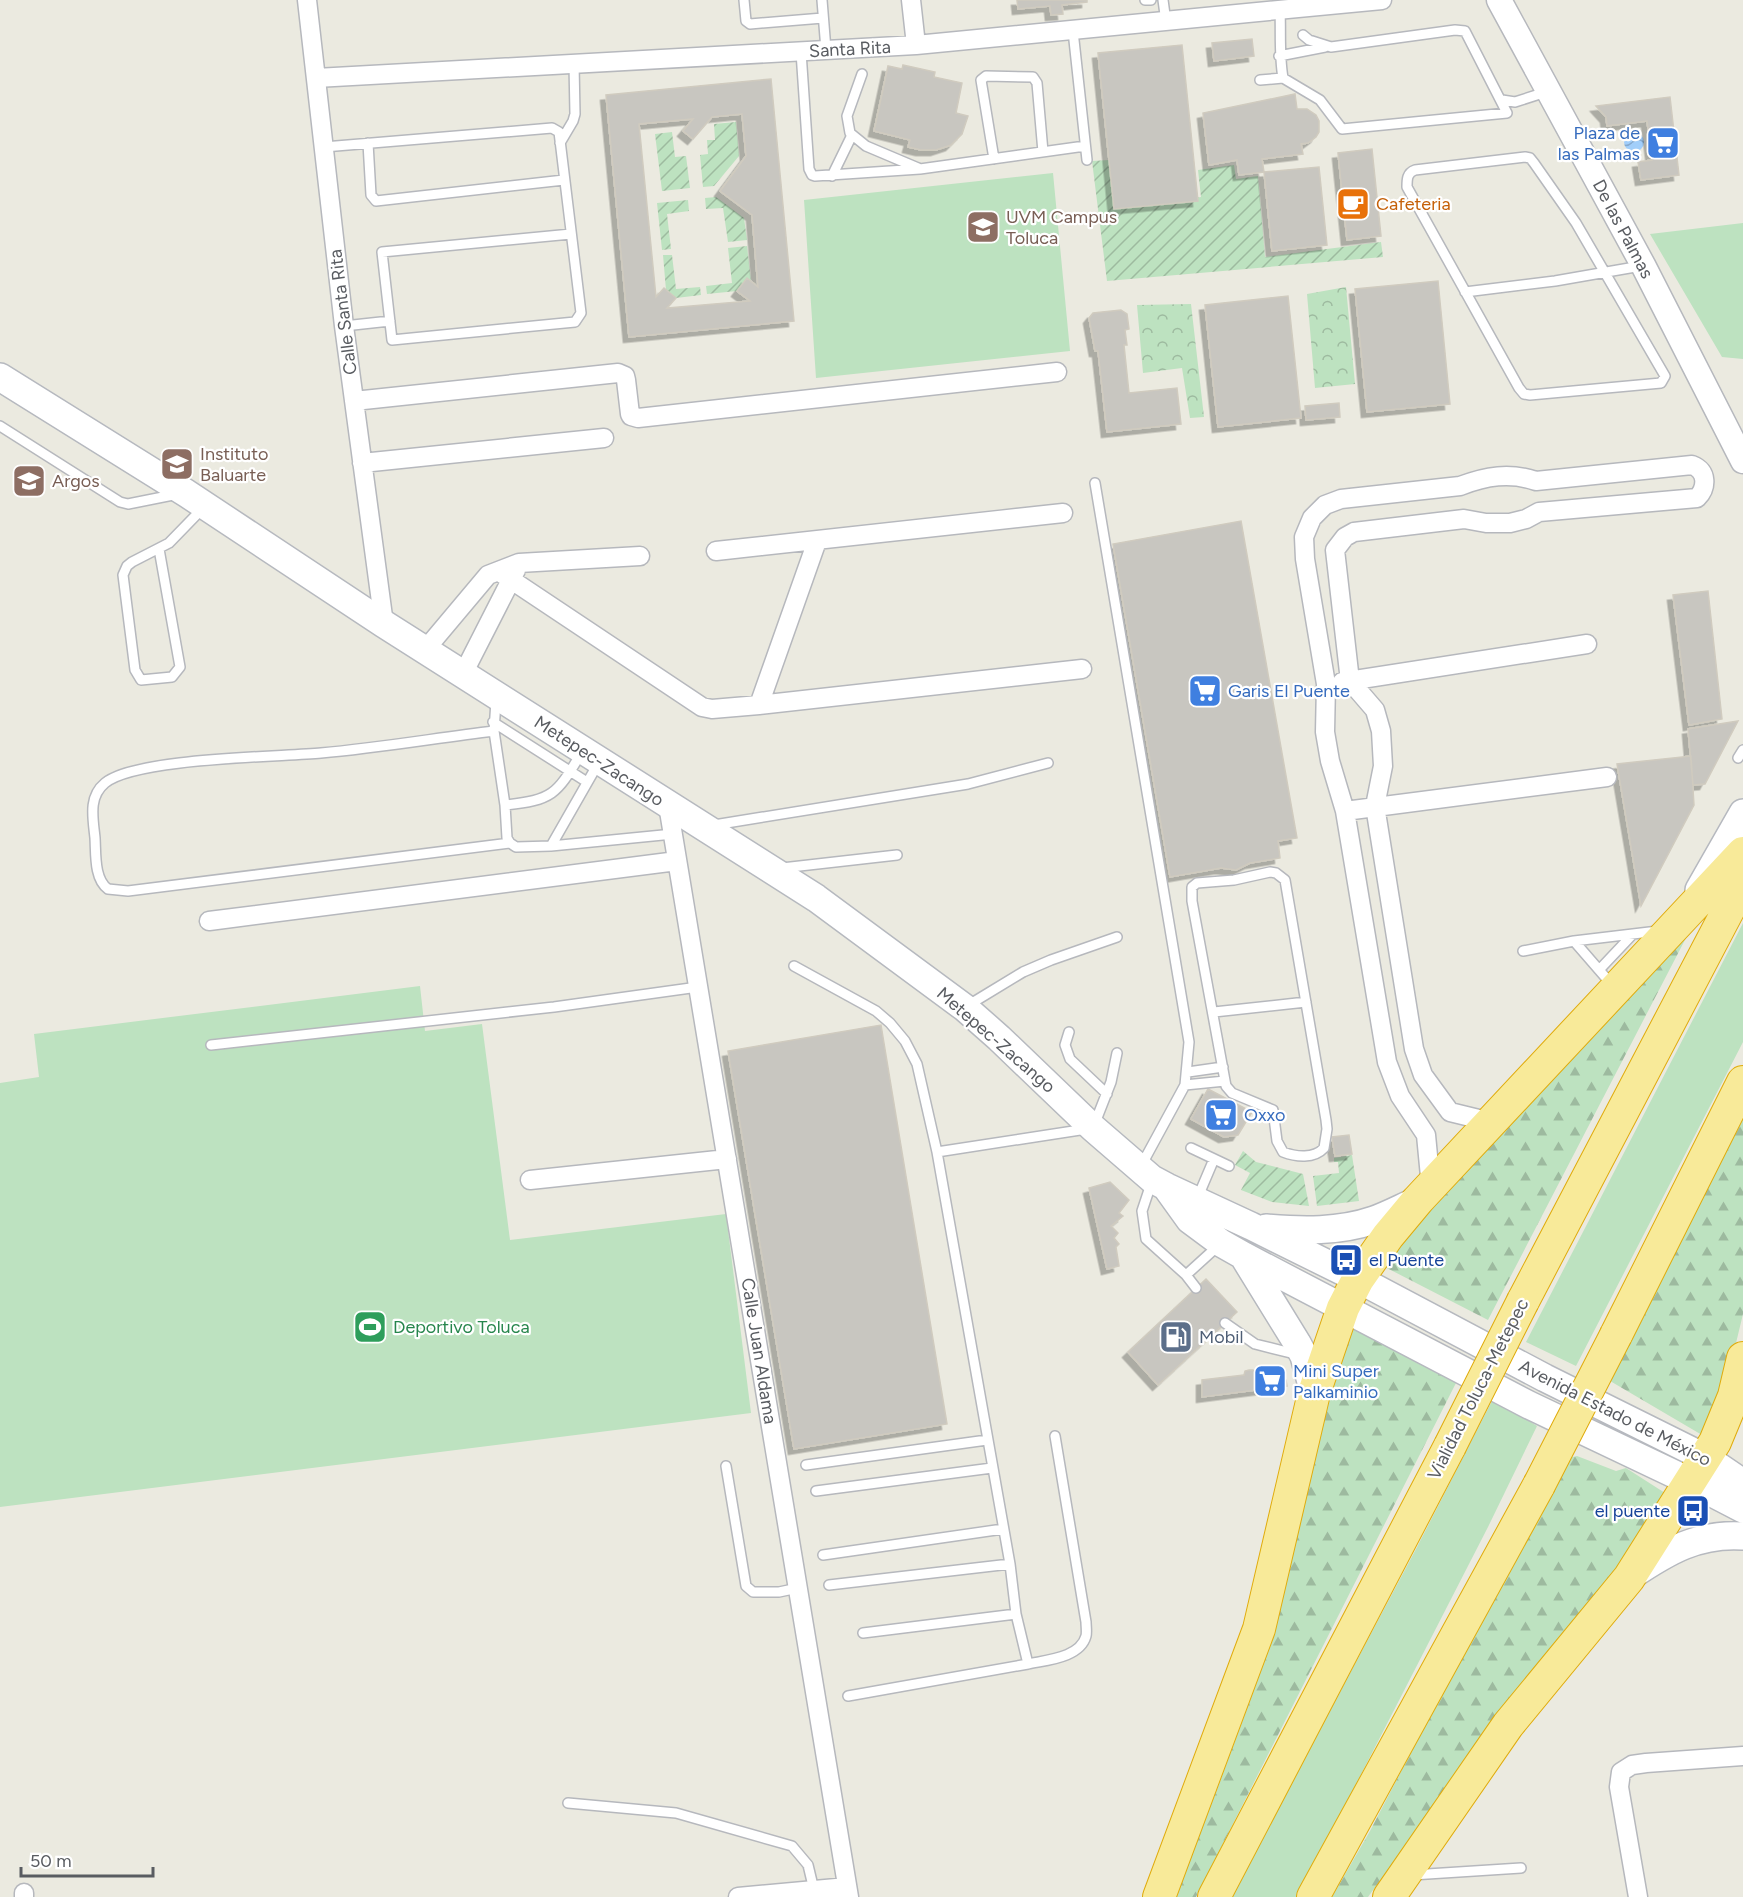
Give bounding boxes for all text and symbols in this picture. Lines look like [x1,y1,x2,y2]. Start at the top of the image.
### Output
street label: Santa Rita [808,36,892,62]
place label: Plaza de las Palmas [1558,122,1640,165]
supermarket icon: Plaza de las Palmas [1645,125,1681,161]
street label: De las Palmas [1588,176,1658,282]
cafe icon: Cafeteria [1335,186,1371,222]
place label: Cafeteria [1376,193,1451,215]
place label: UVM Campus Toluca [1006,206,1117,249]
school or university icon: UVM Campus Toluca [965,209,1001,245]
street label: Calle Santa Rita [324,248,362,376]
place label: Instituto Baluarte [200,443,268,486]
school or university icon: Instituto Baluarte [159,446,195,482]
school or university icon: Argos [11,463,47,499]
place label: Argos [52,470,100,492]
supermarket icon: Garis El Puente [1187,673,1223,709]
place label: Garis El Puente [1228,680,1350,702]
street label: Metepec-Zacango [530,711,668,811]
street label: Metepec-Zacango [932,982,1060,1098]
supermarket icon: Oxxo [1203,1097,1239,1133]
place label: Oxxo [1244,1104,1285,1126]
bus stop icon: el Puente [1328,1242,1364,1278]
place label: el Puente [1369,1249,1444,1271]
street label: Calle Juan Aldama [737,1276,781,1426]
street label: Vialidad Toluca-Metepec [1423,1295,1533,1483]
sports icon: Deportivo Toluca [352,1309,388,1345]
place label: Deportivo Toluca [393,1316,530,1338]
fuel station icon: Mobil [1158,1319,1194,1355]
place label: Mobil [1199,1326,1243,1348]
street label: Avenida Estado de México [1515,1355,1715,1471]
place label: Mini Super Palkaminio [1293,1360,1379,1403]
supermarket icon: Mini Super Palkaminio [1252,1363,1288,1399]
bus stop icon: el puente [1675,1493,1711,1529]
place label: el puente [1595,1500,1670,1522]
scale bar [21,1840,153,1878]
text: 50 m [30,1850,72,1872]

